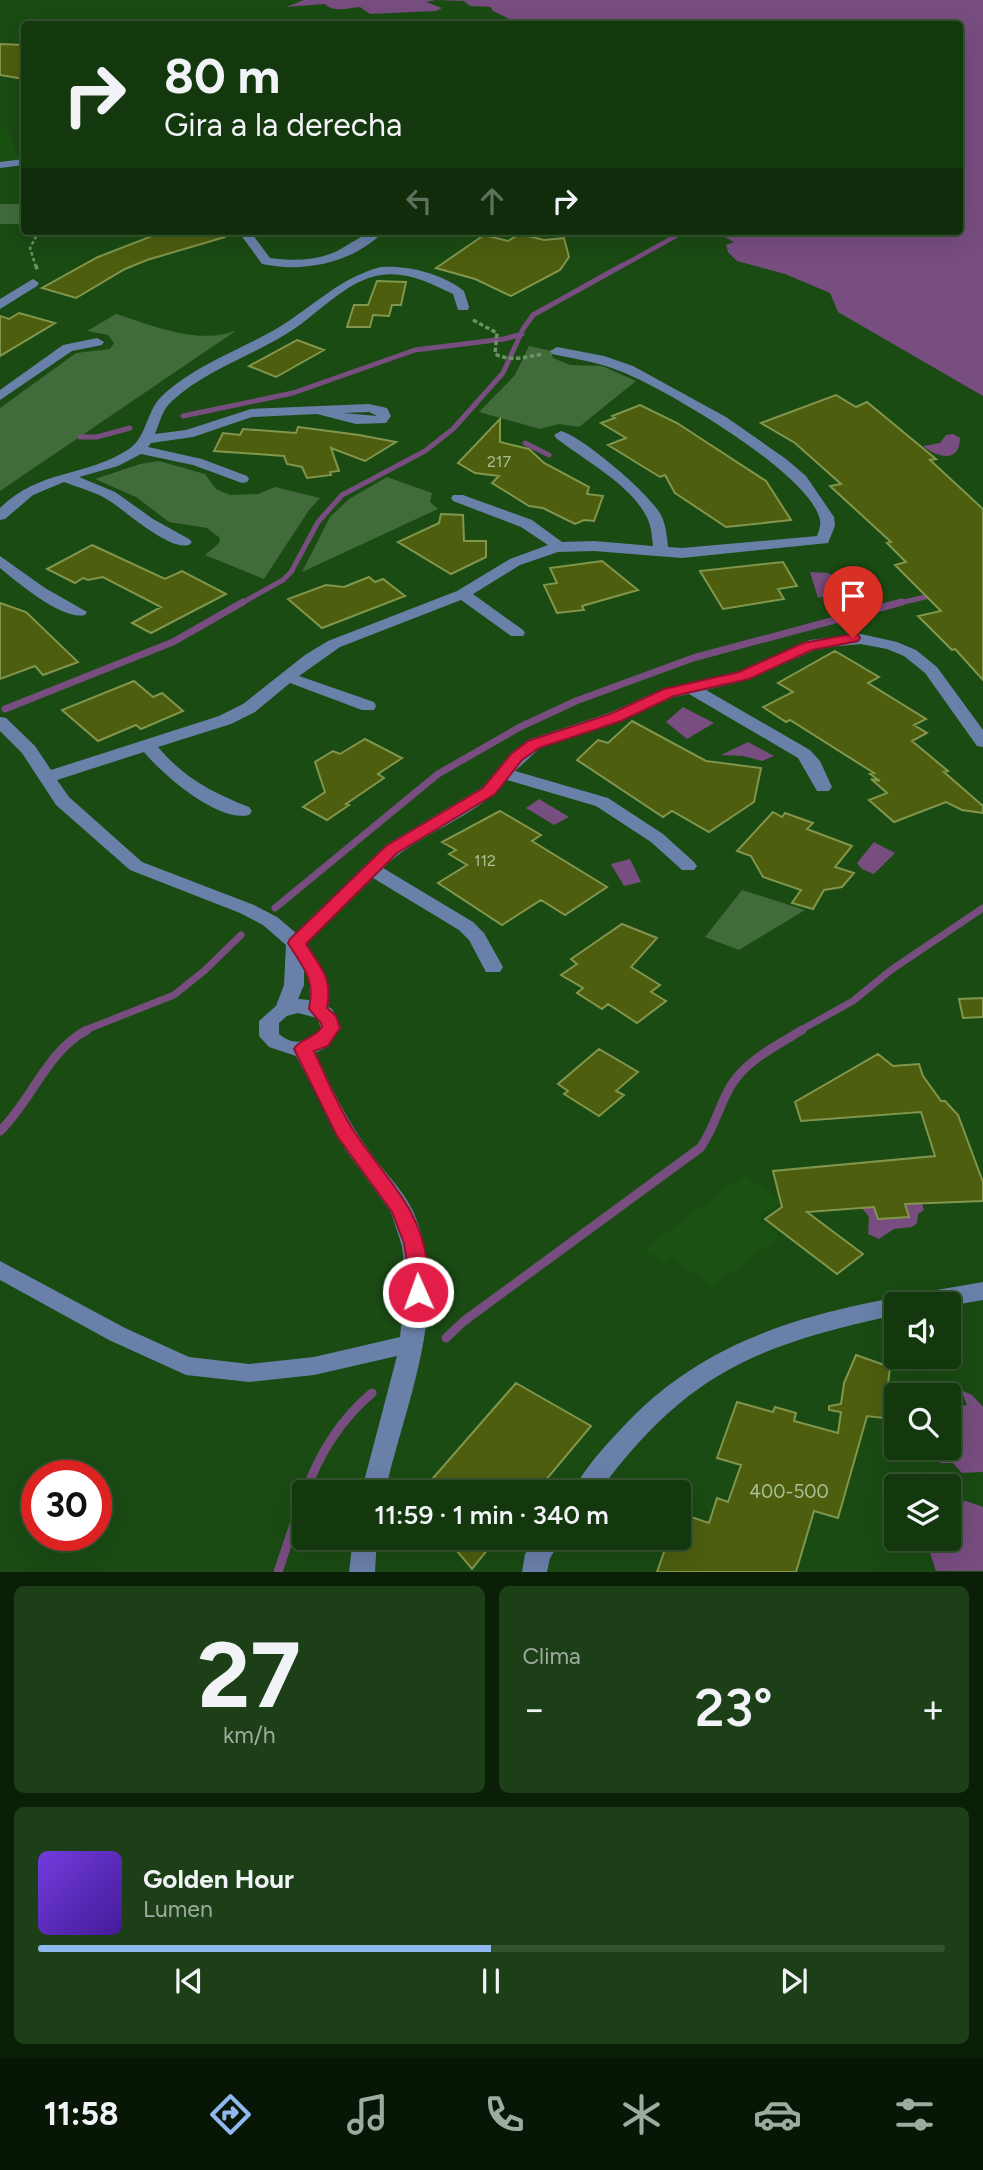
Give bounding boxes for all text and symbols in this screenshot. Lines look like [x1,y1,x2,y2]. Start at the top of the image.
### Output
text: 80 m [164,46,280,105]
icon: right [49,49,140,140]
text: Gira a la derecha [164,106,402,144]
icon: left [400,182,438,220]
icon: ahead [473,182,511,220]
icon: right [546,182,584,220]
house number: 217 [487,452,511,471]
pin [823,566,883,638]
icon: arrive [834,577,872,615]
house number: 112 [474,851,496,870]
position arrow [381,1255,455,1329]
map controls [884,1292,961,1551]
button: sound [884,1292,961,1369]
button: search [884,1383,961,1460]
speed limit sign: 30 [21,1460,112,1551]
button: layers [884,1474,961,1551]
house number: 400-500 [749,1480,829,1503]
text: 11:59 · 1 min · 340 m [374,1499,609,1531]
text: 27 [198,1621,301,1730]
text: Clima [523,1642,581,1670]
text: 23° [695,1677,773,1739]
text: − [523,1686,546,1732]
text: + [921,1686,945,1732]
text: km/h [223,1721,276,1749]
text: Golden Hour [143,1863,294,1895]
text: Lumen [143,1895,213,1923]
icon: previous [170,1962,208,2000]
icon: pause [472,1962,510,2000]
icon: next [775,1962,813,2000]
icon: directions [206,2090,255,2139]
icon: music [343,2090,392,2139]
icon: phone [480,2090,529,2139]
icon: climate [617,2090,666,2139]
icon: car [753,2090,802,2139]
icon: filters [890,2090,939,2139]
text: 11:58 [44,2095,119,2133]

